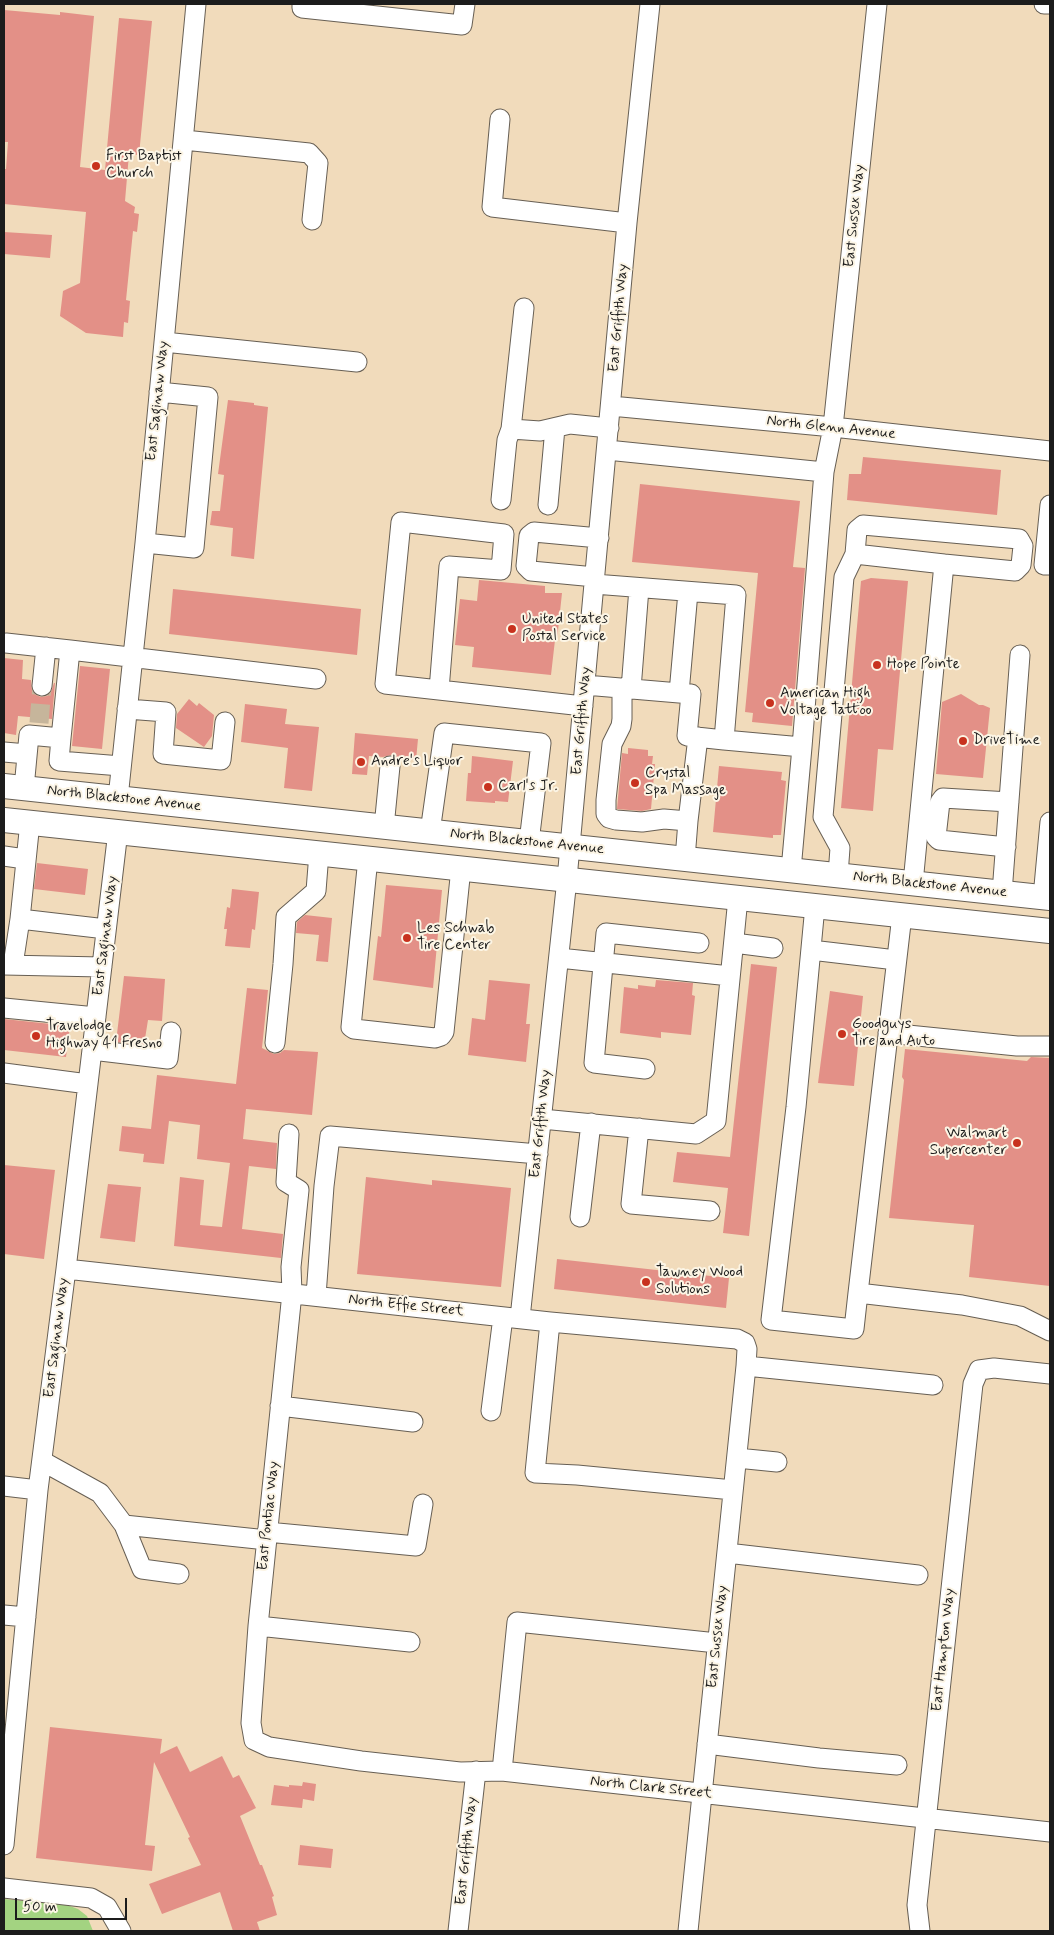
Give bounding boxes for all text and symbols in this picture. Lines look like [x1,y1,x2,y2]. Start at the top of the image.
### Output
place label: First Baptist Church [106,148,182,183]
marker: First Baptist Church [90,160,102,172]
street label: East Sussex Way [841,164,869,268]
street label: East Griffith Way [605,263,633,373]
street label: East Saginaw Way [143,340,173,462]
street label: North Glenn Avenue [766,412,896,444]
place label: United States Postal Service [522,611,608,646]
marker: United States Postal Service [506,623,518,635]
place label: Hope Pointe [887,656,960,674]
marker: Hope Pointe [871,659,883,671]
street label: East Griffith Way [568,666,596,776]
place label: American High Voltage Tattoo [780,685,872,720]
marker: American High Voltage Tattoo [764,697,776,709]
place label: DriveTime [973,732,1040,750]
marker: DriveTime [957,735,969,747]
place label: Andre's Liquor [371,753,462,771]
marker: Andre's Liquor [355,756,367,768]
place label: Crystal Spa Massage [645,765,726,800]
marker: Crystal Spa Massage [629,777,641,789]
place label: Carl's Jr. [498,778,558,796]
marker: Carl's Jr. [482,781,494,793]
street label: North Blackstone Avenue [46,782,202,816]
street label: North Blackstone Avenue [449,825,605,859]
street label: North Blackstone Avenue [852,868,1008,902]
street label: East Saginaw Way [90,875,122,997]
place label: Les Schwab Tire Center [417,920,494,955]
marker: Les Schwab Tire Center [401,932,413,944]
place label: Goodguys Tire and Auto [852,1016,935,1051]
place label: Travelodge Highway 41 Fresno [46,1018,162,1053]
marker: Goodguys Tire and Auto [836,1028,848,1040]
marker: Travelodge Highway 41 Fresno [30,1030,42,1042]
street label: East Griffith Way [526,1069,556,1179]
place label: Walmart Supercenter [930,1125,1007,1160]
marker: Walmart Supercenter [1011,1137,1023,1149]
place label: Tawney Wood Solutions [656,1264,743,1299]
marker: Tawney Wood Solutions [640,1276,652,1288]
street label: East Saginaw Way [41,1277,73,1399]
street label: North Effie Street [347,1291,465,1321]
street label: East Pontiac Way [254,1460,284,1572]
street label: East Sussex Way [704,1585,732,1689]
street label: East Hampton Way [929,1587,959,1713]
street label: North Clark Street [589,1773,713,1803]
street label: East Griffith Way [452,1796,482,1906]
scale bar [18,1888,130,1920]
text: 50 m [23,1897,57,1917]

